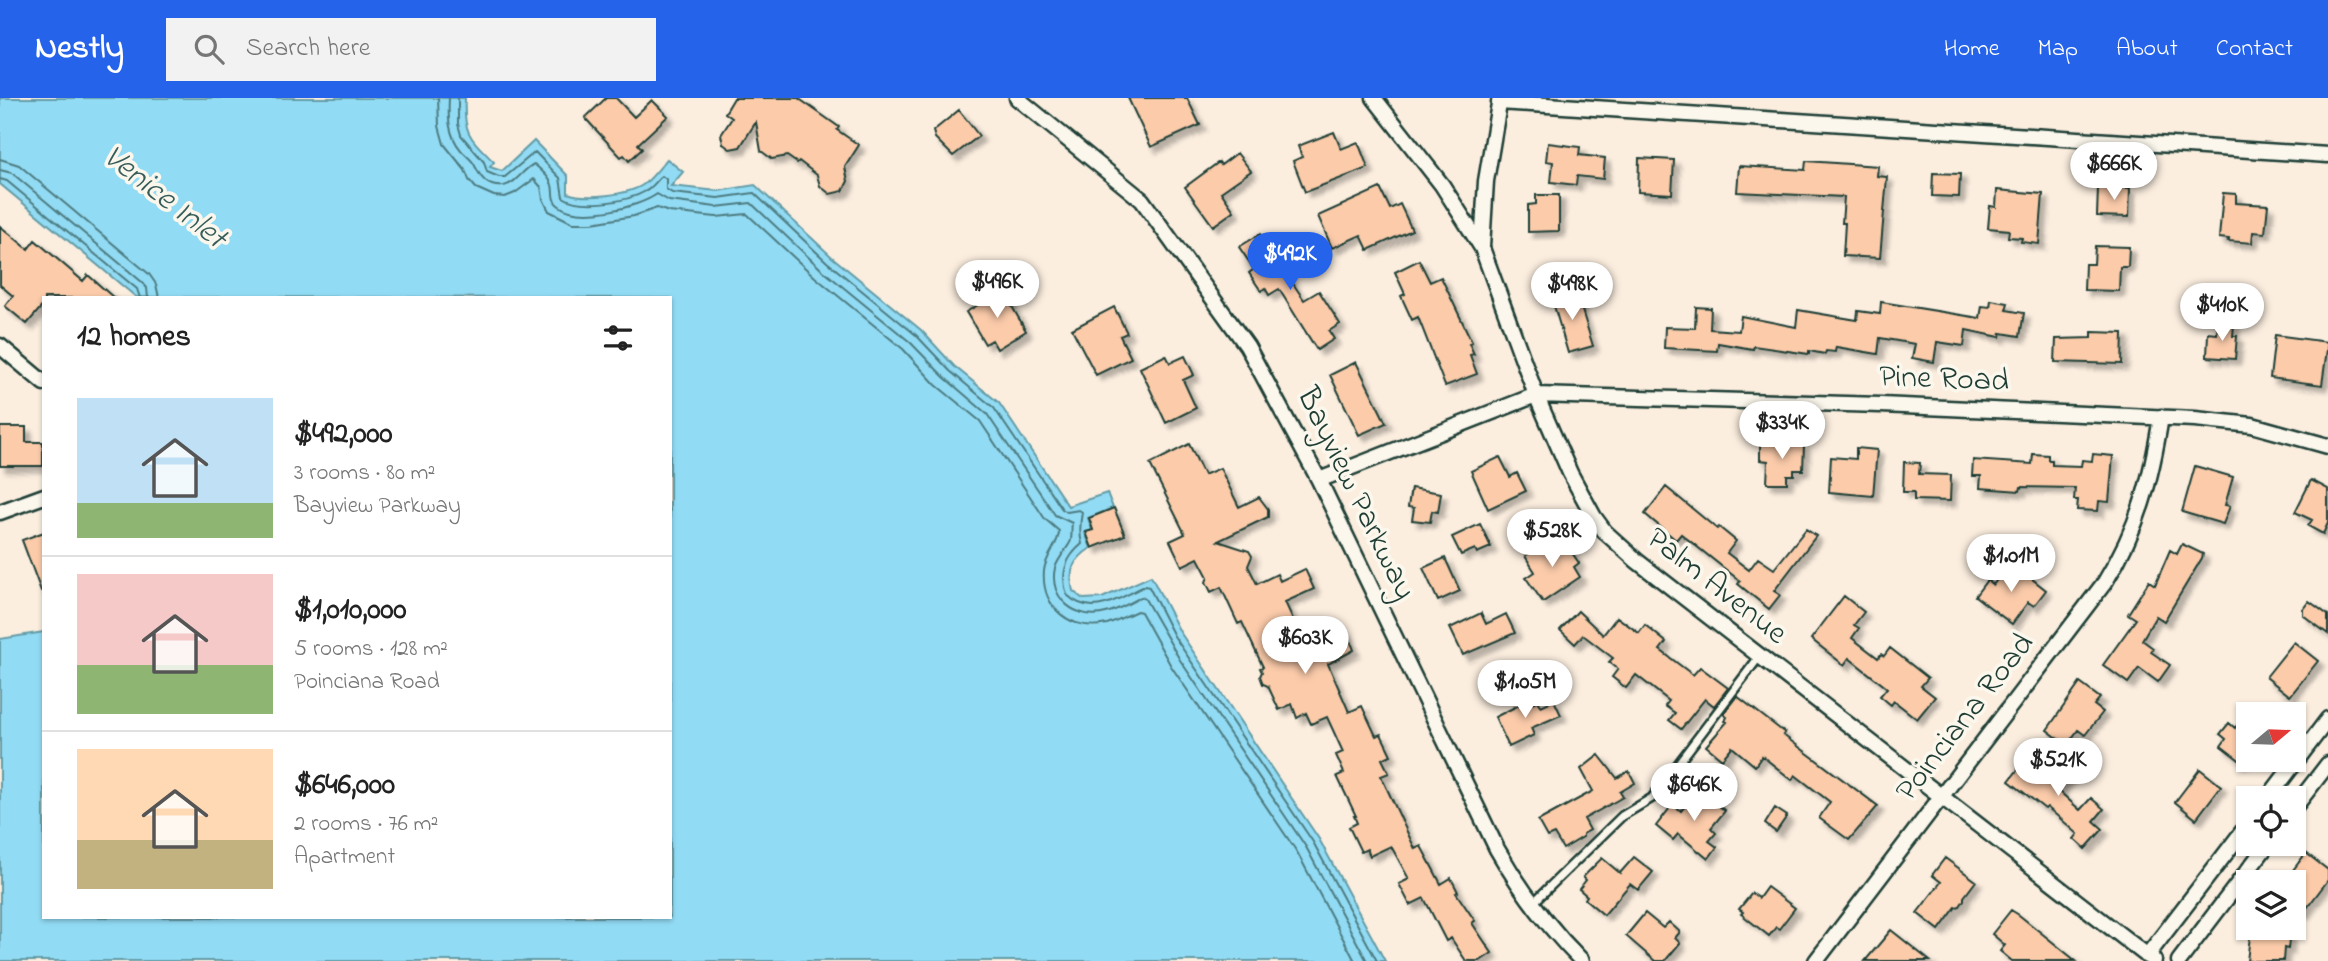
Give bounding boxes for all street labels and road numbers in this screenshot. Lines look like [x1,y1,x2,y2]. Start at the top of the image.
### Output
street label: Pine Road [1878,354,2010,406]
street label: Bayview Parkway [1283,379,1427,609]
street label: Palm Avenue [1635,517,1797,658]
street label: Poinciana Road [1885,624,2047,812]

